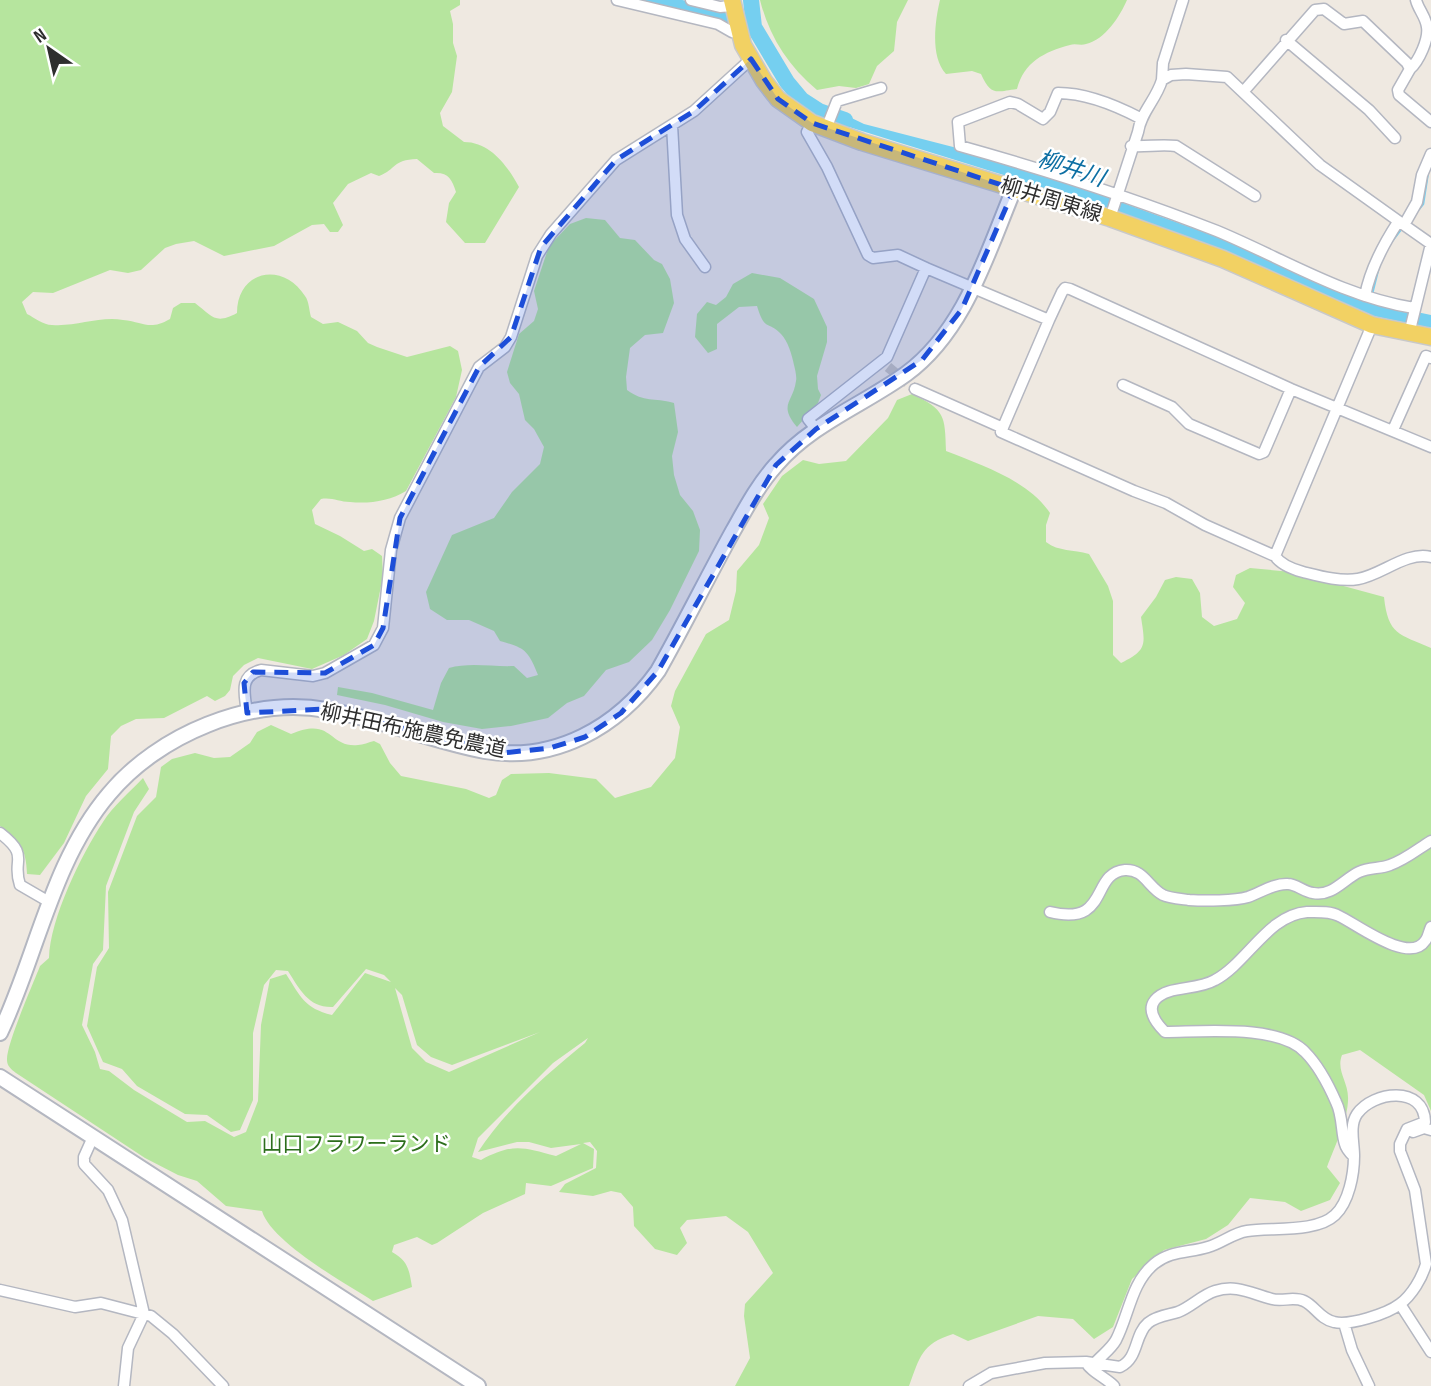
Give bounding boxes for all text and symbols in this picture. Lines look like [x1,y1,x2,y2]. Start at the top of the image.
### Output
north arrow [14,14,84,84]
text: N [30,24,51,49]
water label: 柳井川 [1034,145,1111,194]
street label: 柳井周東線 [997,173,1105,227]
street label: 柳井田布施農免農道 [318,699,508,763]
park label: 山口フラワーランド [262,1132,451,1157]

